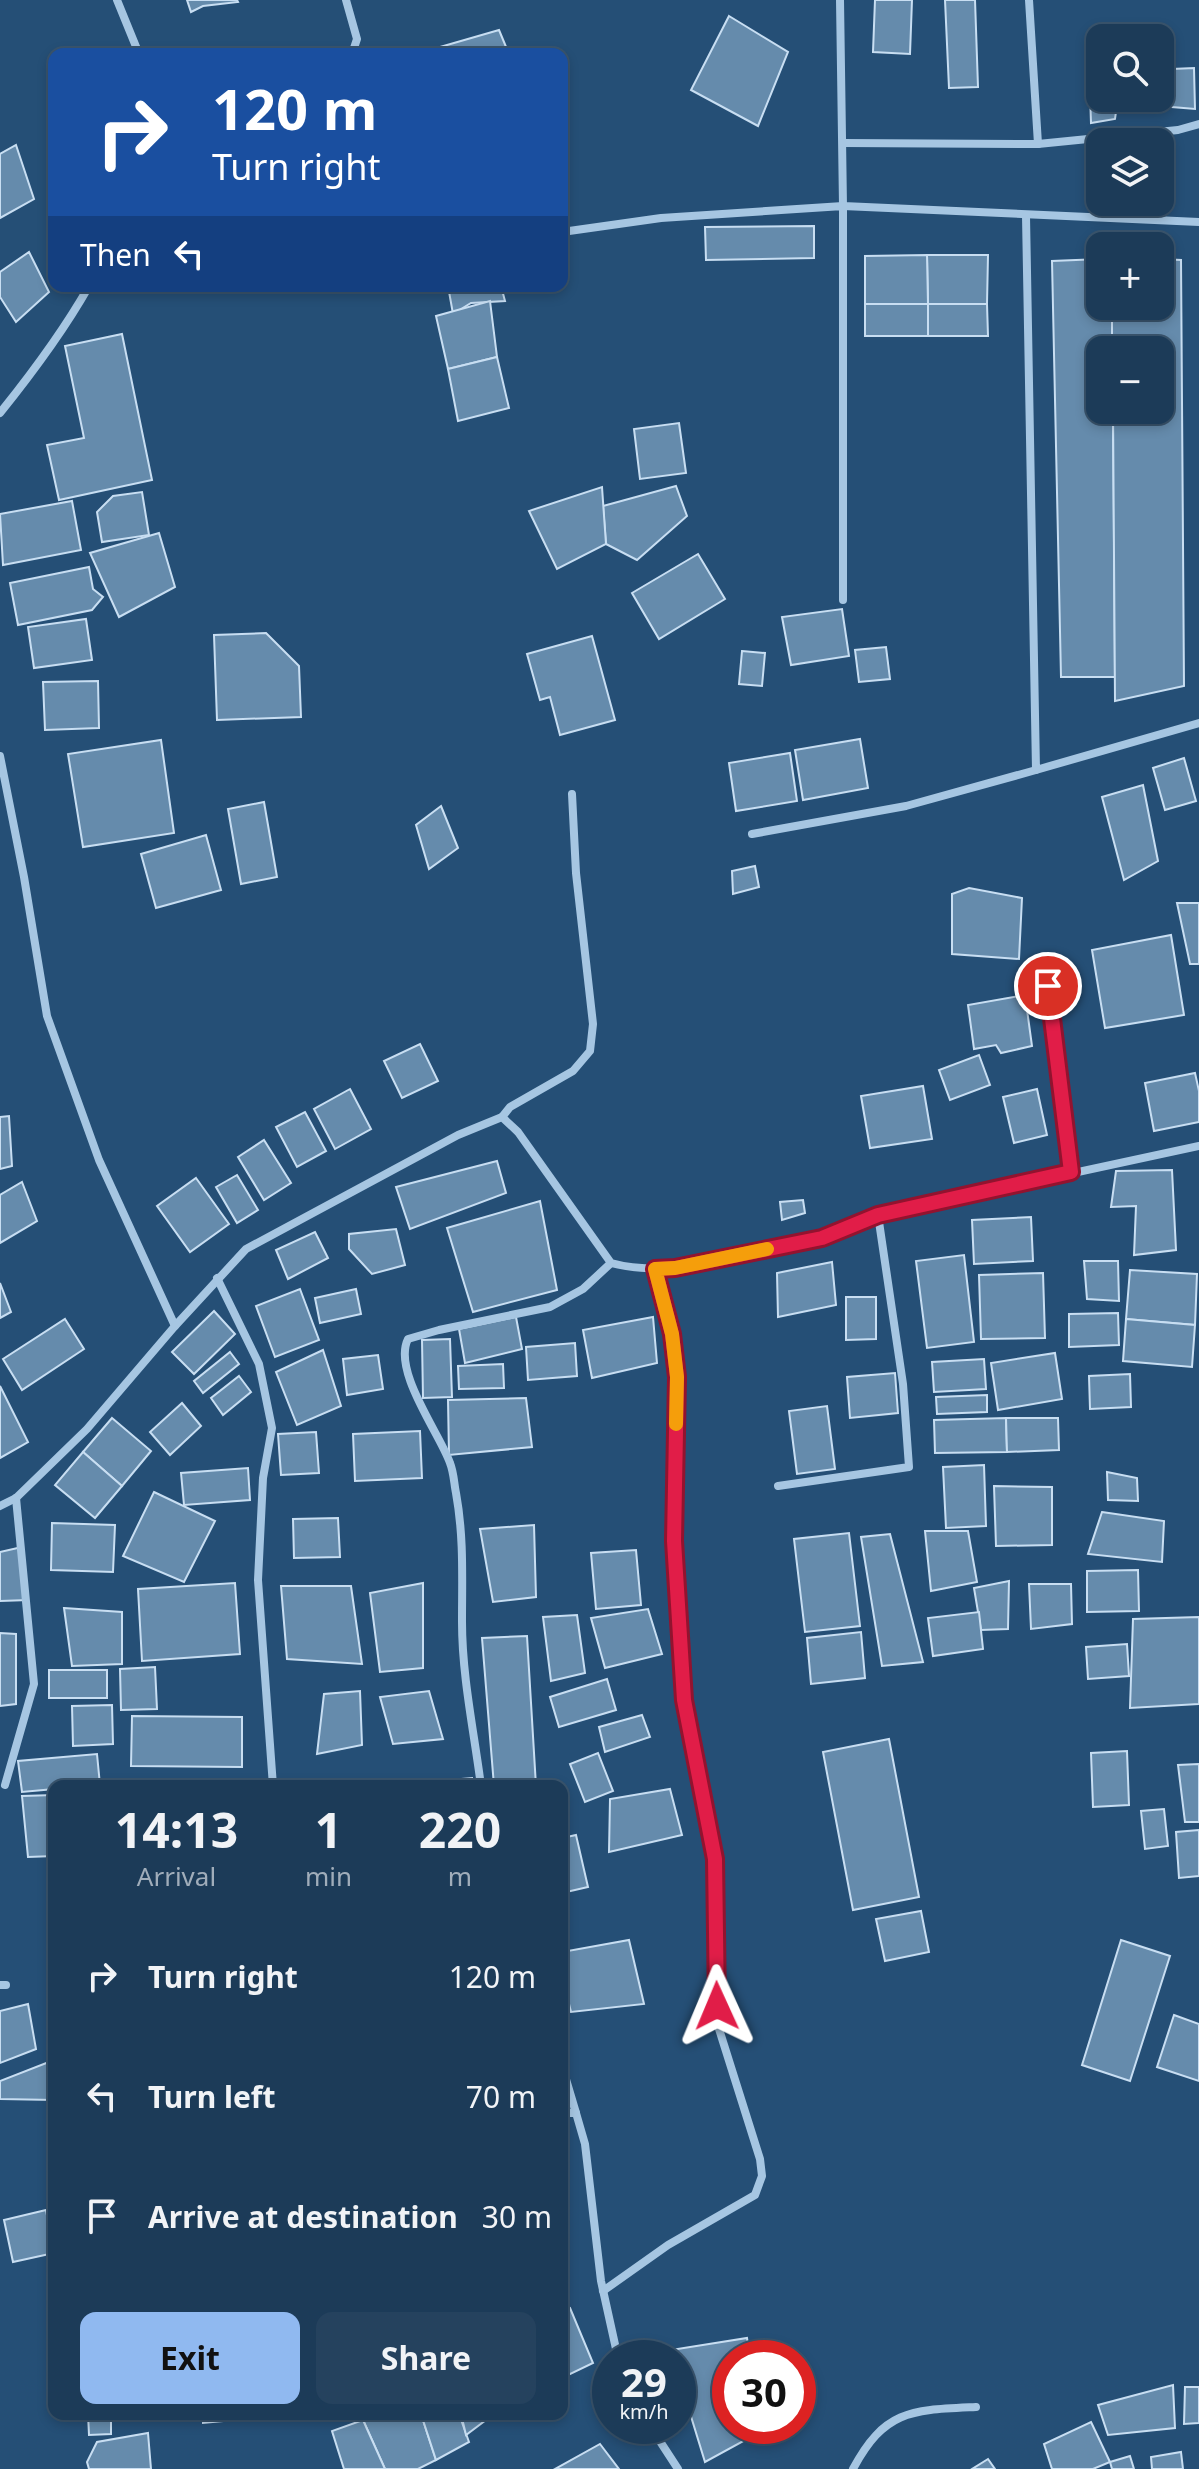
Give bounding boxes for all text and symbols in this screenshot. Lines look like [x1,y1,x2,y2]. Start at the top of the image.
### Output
map controls [1086,24,1174,424]
button: search [1086,24,1174,112]
text: 120 m [212,70,377,146]
icon: right [80,80,184,184]
button: layers [1086,128,1174,216]
text: Turn right [212,142,380,191]
icon: left [167,232,211,276]
button: + [1086,232,1174,320]
text: Then [80,234,151,275]
button: − [1086,336,1174,424]
pin [1014,952,1082,1020]
icon: arrive [1026,964,1070,1008]
text: 14:13 [115,1797,238,1862]
text: 1 [315,1797,342,1862]
text: 220 [419,1797,501,1862]
text: Arrival [137,1858,216,1894]
text: min [305,1858,352,1894]
text: m [448,1858,472,1894]
icon: right [80,1954,124,1998]
text: Turn right [148,1956,298,1997]
text: 120 m [449,1956,536,1997]
position arrow [675,1964,759,2048]
icon: left [80,2074,124,2118]
text: Turn left [148,2076,276,2117]
text: 70 m [466,2076,536,2117]
icon: arrive [80,2194,124,2238]
text: Arrive at destination [148,2196,458,2237]
text: 30 m [482,2196,552,2237]
button: Exit [80,2312,300,2404]
button: Share [316,2312,536,2404]
speed limit sign: 30 [712,2340,816,2444]
text: 29 [621,2354,667,2409]
text: km/h [619,2398,669,2425]

